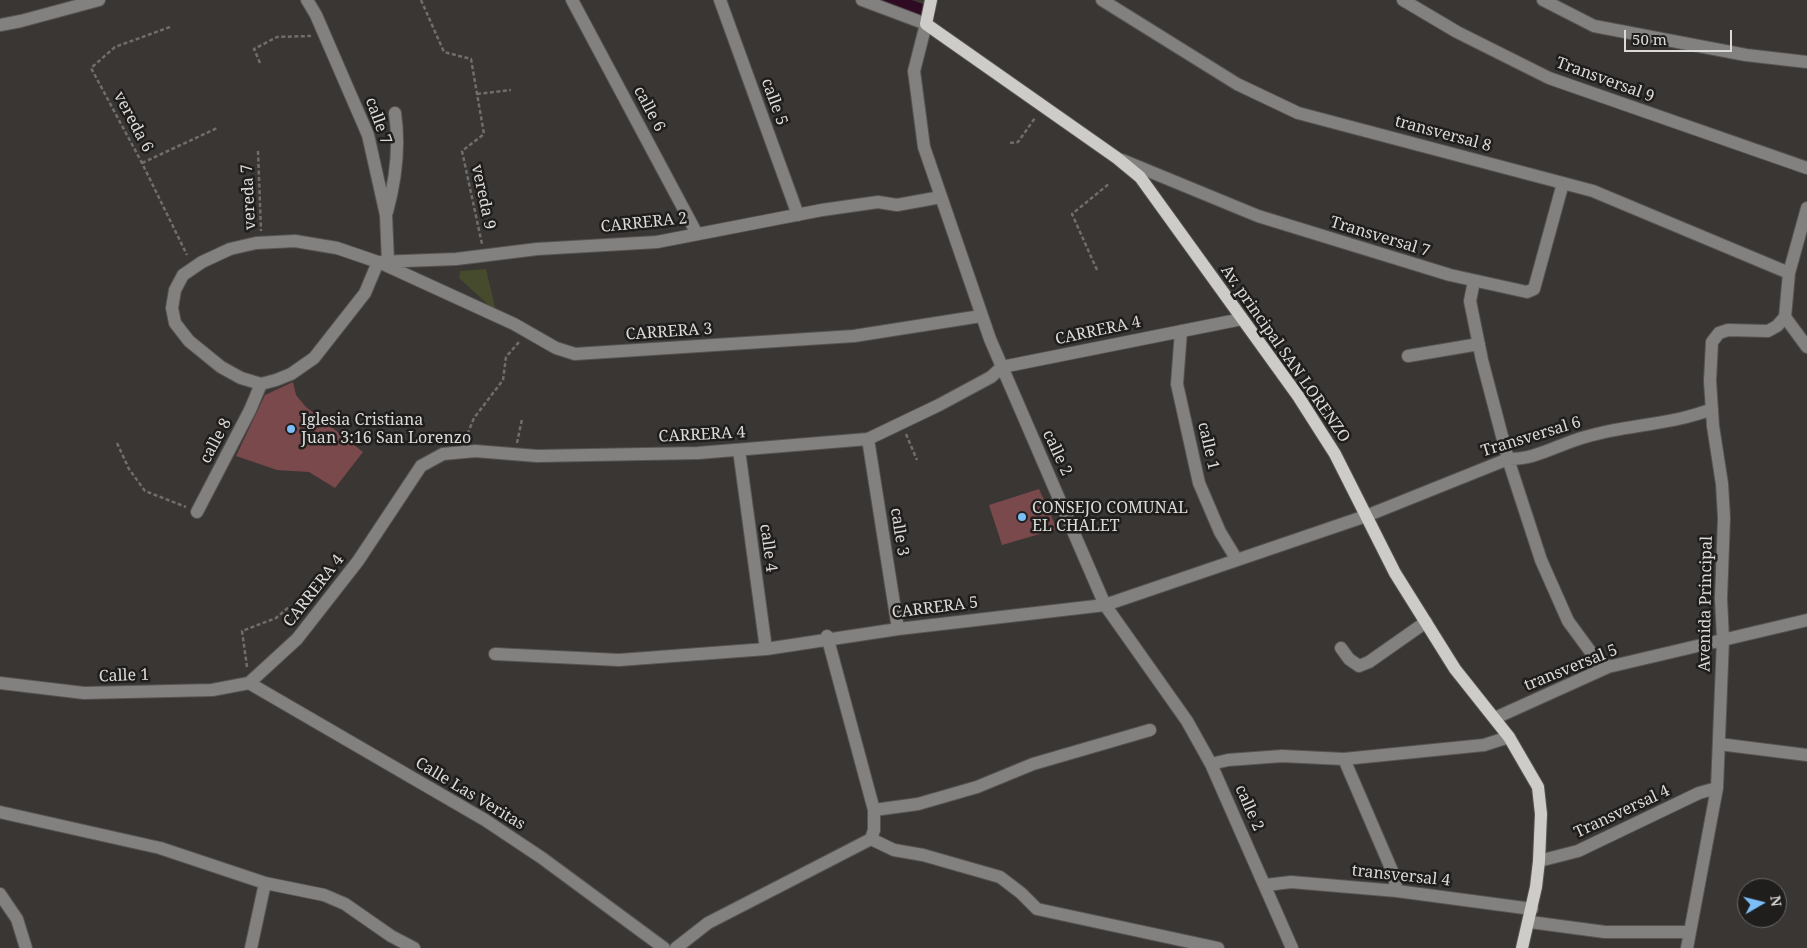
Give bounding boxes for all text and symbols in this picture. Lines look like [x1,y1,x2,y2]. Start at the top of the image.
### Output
scale bar [1627,20,1734,52]
text: 50 m [1632,29,1667,49]
street label: Transversal 9 [1553,53,1657,107]
street label: calle 5 [757,76,791,128]
street label: calle 6 [629,83,669,135]
street label: vereda 6 [109,88,157,156]
street label: calle 7 [361,95,395,147]
street label: transversal 8 [1393,112,1493,156]
street label: vereda 9 [467,163,499,231]
street label: vereda 7 [238,164,260,230]
street label: CARRERA 2 [600,209,688,237]
street label: Transversal 7 [1328,213,1432,261]
street label: Av. principal SAN LORENZO [1216,262,1354,446]
street label: CARRERA 4 [1053,313,1143,349]
street label: CARRERA 3 [625,319,713,345]
place label: Iglesia Cristiana Juan 3:16 San Lorenzo [301,410,471,448]
street label: Transversal 6 [1479,413,1583,461]
street label: calle 8 [196,415,236,467]
street label: calle 1 [1193,420,1223,472]
marker: Iglesia Cristiana Juan 3:16 San Lorenzo [285,423,297,435]
street label: CARRERA 4 [658,423,746,447]
street label: calle 2 [1038,427,1076,479]
place label: CONSEJO COMUNAL EL CHALET [1032,498,1188,536]
street label: calle 3 [886,507,912,557]
marker: CONSEJO COMUNAL EL CHALET [1016,511,1028,523]
street label: calle 4 [755,523,781,573]
street label: Avenida Principal [1695,536,1717,672]
street label: CARRERA 4 [280,551,348,631]
street label: CARRERA 5 [891,593,979,623]
street label: transversal 5 [1521,641,1621,695]
street label: Calle 1 [98,666,150,686]
street label: Calle Las Veritas [412,754,528,834]
street label: Transversal 4 [1571,781,1673,843]
street label: calle 2 [1230,782,1268,834]
street label: transversal 4 [1351,861,1451,891]
north arrow [1737,878,1787,928]
text: N [1766,894,1787,908]

